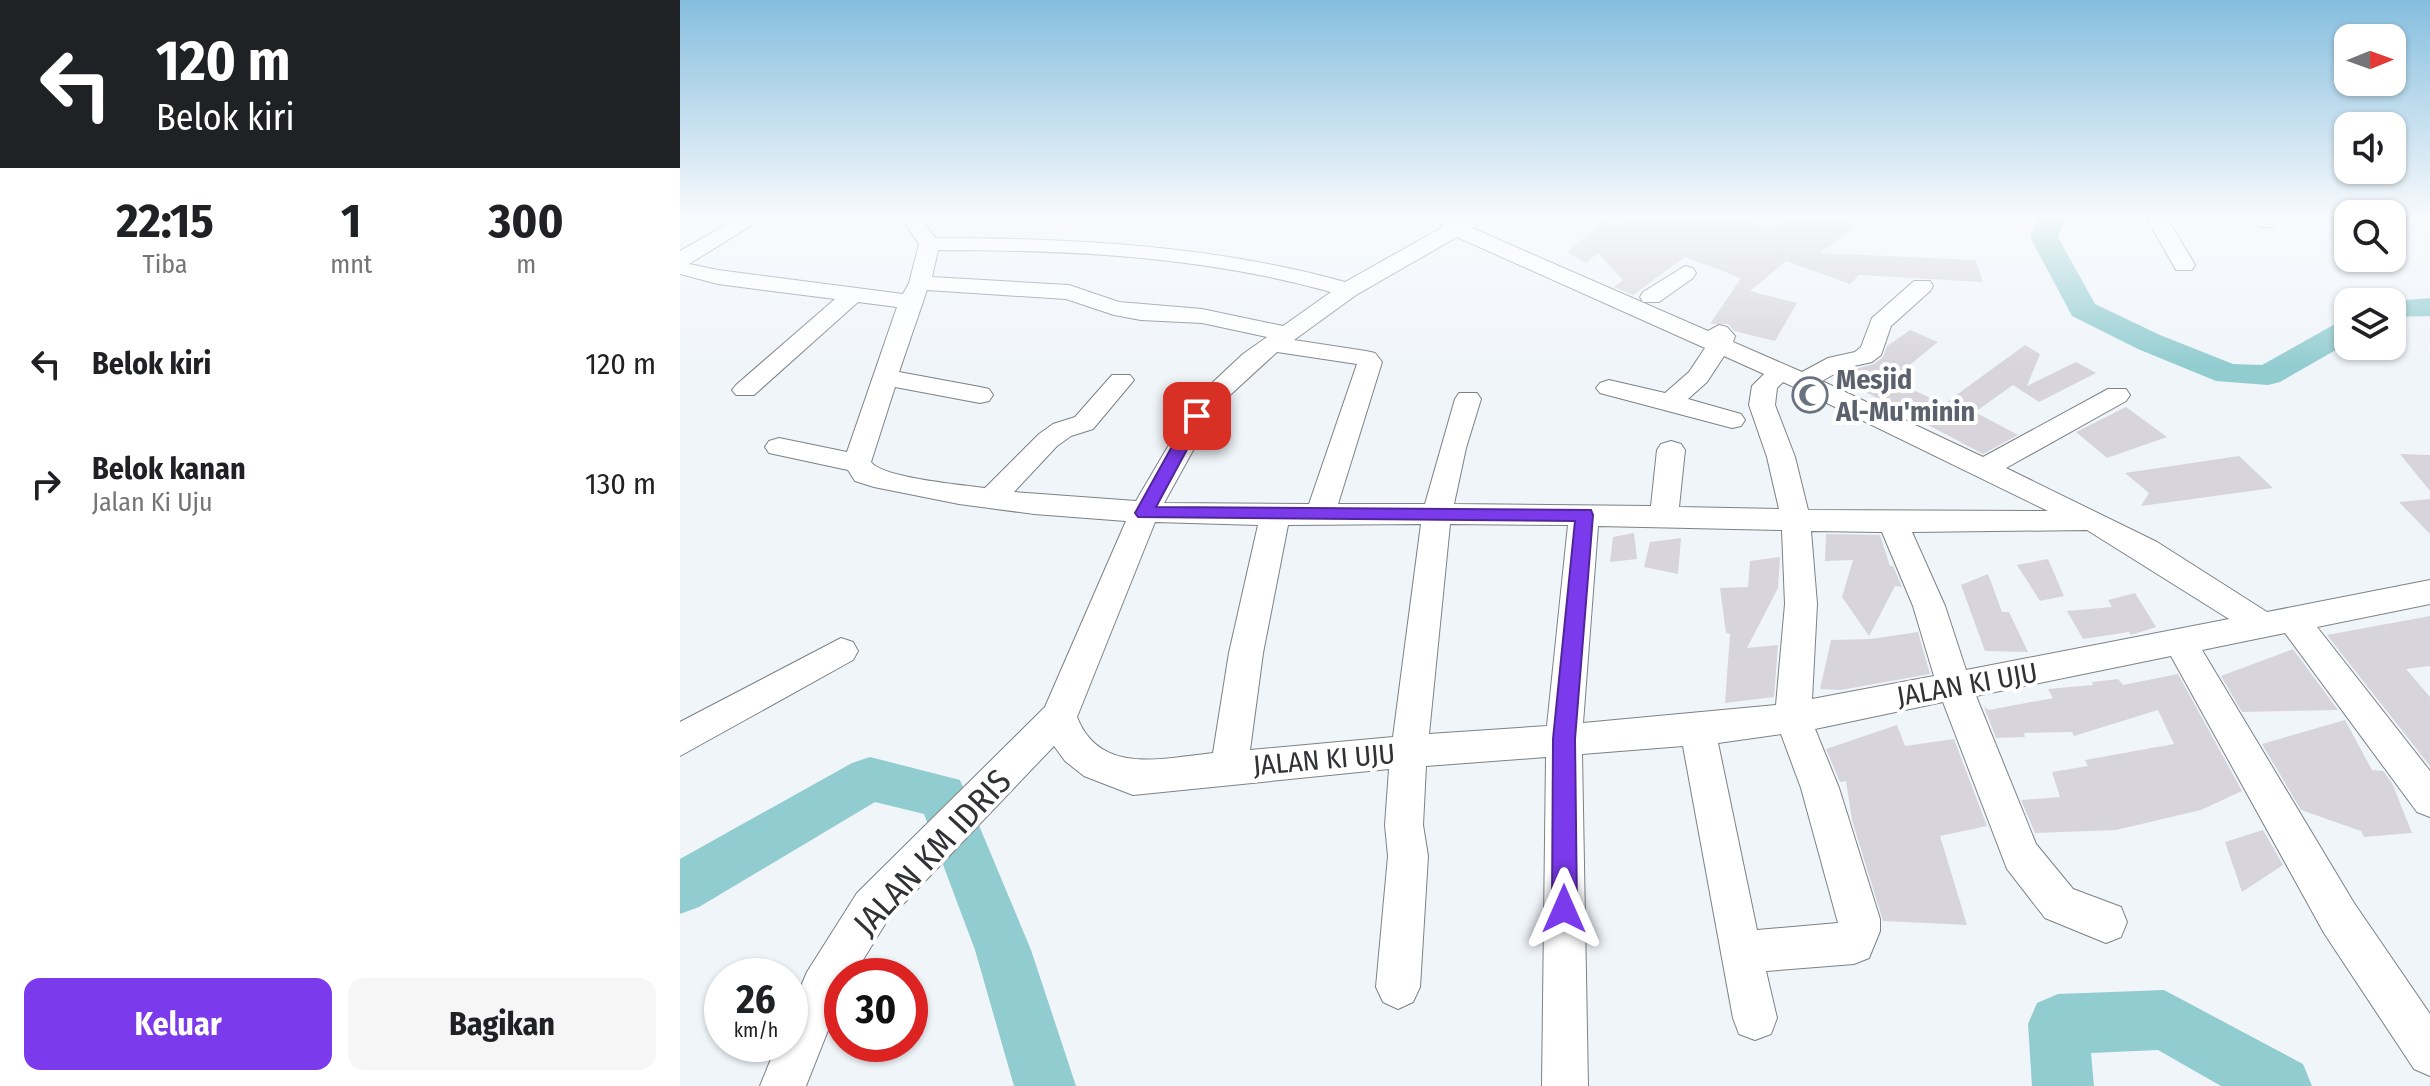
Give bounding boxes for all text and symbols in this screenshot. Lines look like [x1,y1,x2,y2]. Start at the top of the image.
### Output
north arrow [2334,24,2406,96]
map controls [2334,24,2406,360]
text: 120 m [156,28,291,95]
icon: left [24,32,128,136]
text: Belok kiri [156,96,294,140]
button: sound [2334,112,2406,184]
text: 22:15 [116,192,214,250]
text: 1 [341,192,361,250]
text: 300 [489,192,564,250]
button: search [2334,200,2406,272]
text: Tiba [143,249,188,280]
text: mnt [330,249,372,280]
text: m [516,249,536,280]
button: layers [2334,288,2406,360]
icon: left [24,342,68,386]
text: Belok kiri [92,346,211,382]
text: 120 m [585,346,656,382]
place label: Mesjid Al-Mu'minin [1835,363,1975,428]
mosque icon: Mesjid Al-Mu'minin [1791,376,1829,414]
pin [1163,382,1231,450]
icon: arrive [1175,394,1219,438]
text: Belok kanan [92,451,246,487]
icon: right [24,462,68,506]
text: 130 m [585,466,656,502]
text: Jalan Ki Uju [92,487,213,518]
street label: JALAN KI UJU [1894,656,2040,713]
street label: JALAN KI UJU [1252,737,1396,782]
street label: JALAN KM IDRIS [845,761,1020,944]
position arrow [1522,867,1606,951]
speed limit sign: 30 [824,958,928,1062]
text: 26 [736,976,776,1024]
button: Keluar [24,978,332,1070]
button: Bagikan [348,978,656,1070]
text: km/h [734,1018,778,1042]

